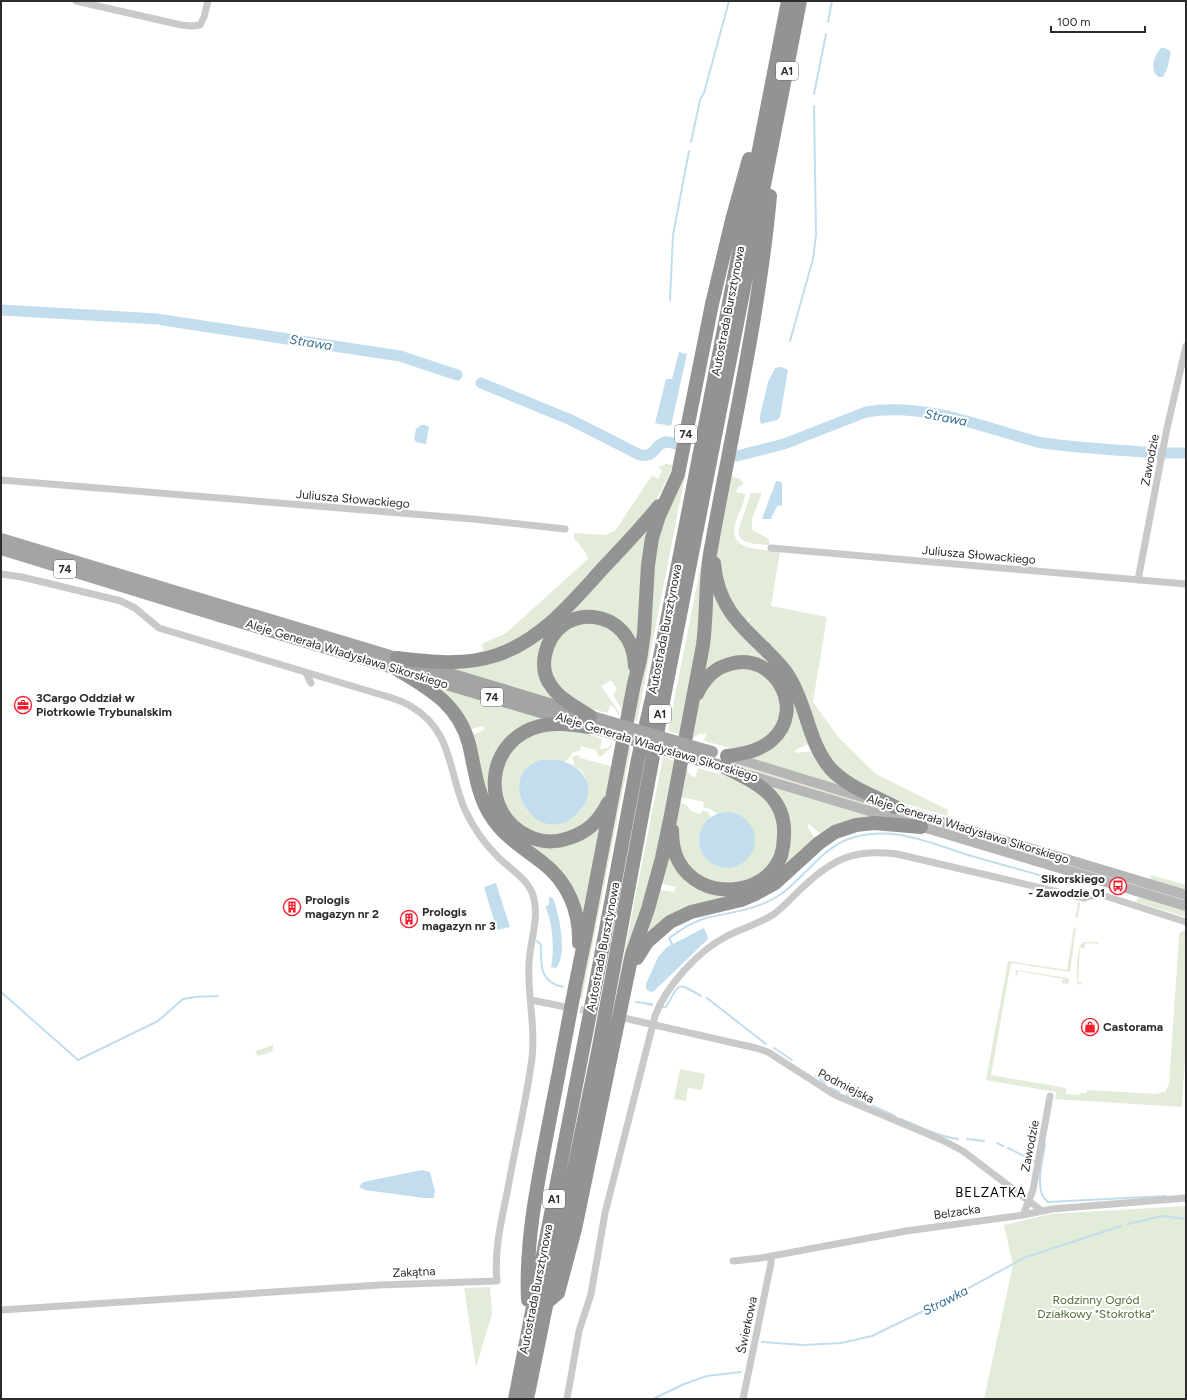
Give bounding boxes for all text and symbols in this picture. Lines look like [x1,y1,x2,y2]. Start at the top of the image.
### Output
scale bar [1051,8,1145,34]
text: 100 m [1057,15,1091,29]
road number: A1 [776,62,798,80]
street label: Autostrada Bursztynowa [709,245,747,377]
water label: Strawa [289,332,334,353]
water label: Strawa [923,406,969,429]
road number: 74 [675,425,697,443]
street label: Zawodzie [1138,433,1162,487]
street label: Juliusza Słowackiego [296,487,411,511]
street label: Juliusza Słowackiego [922,543,1037,567]
road number: 74 [54,560,76,578]
street label: Autostrada Bursztynowa [646,563,684,695]
street label: Aleje Generała Władysława Sikorskiego [244,616,450,692]
road number: 74 [481,688,503,706]
place label: 3Cargo Oddział w Piotrkowie Trybunalskim [36,691,172,719]
office icon: 3Cargo Oddział w Piotrkowie Trybunalskim [13,695,33,715]
road number: A1 [649,705,671,723]
street label: Aleje Generała Władysława Sikorskiego [554,709,760,785]
street label: Aleje Generała Władysława Sikorskiego [865,791,1071,867]
place label: Sikorskiego - Zawodzie 01 [1028,872,1105,900]
bus stop icon: Sikorskiego - Zawodzie 01 [1108,876,1128,896]
street label: Autostrada Bursztynowa [584,881,622,1013]
place label: Prologis magazyn nr 2 [305,893,379,921]
building icon: Prologis magazyn nr 2 [282,897,302,917]
place label: Prologis magazyn nr 3 [422,905,496,933]
building icon: Prologis magazyn nr 3 [399,909,419,929]
shop icon: Castorama [1080,1017,1100,1037]
place label: Castorama [1103,1020,1163,1034]
street label: Podmiejska [816,1066,876,1106]
street label: Zawodzie [1018,1119,1042,1173]
district label: BELZATKA [955,1185,1027,1200]
road number: A1 [543,1190,565,1208]
street label: Belzacka [933,1202,981,1222]
street label: Autostrada Bursztynowa [517,1223,555,1355]
street label: Zakątna [392,1264,436,1280]
water label: Strawka [920,1282,971,1318]
park label: Rodzinny Ogród Działkowy "Stokrotka" [1037,1293,1155,1321]
street label: Świerkowa [734,1295,760,1355]

